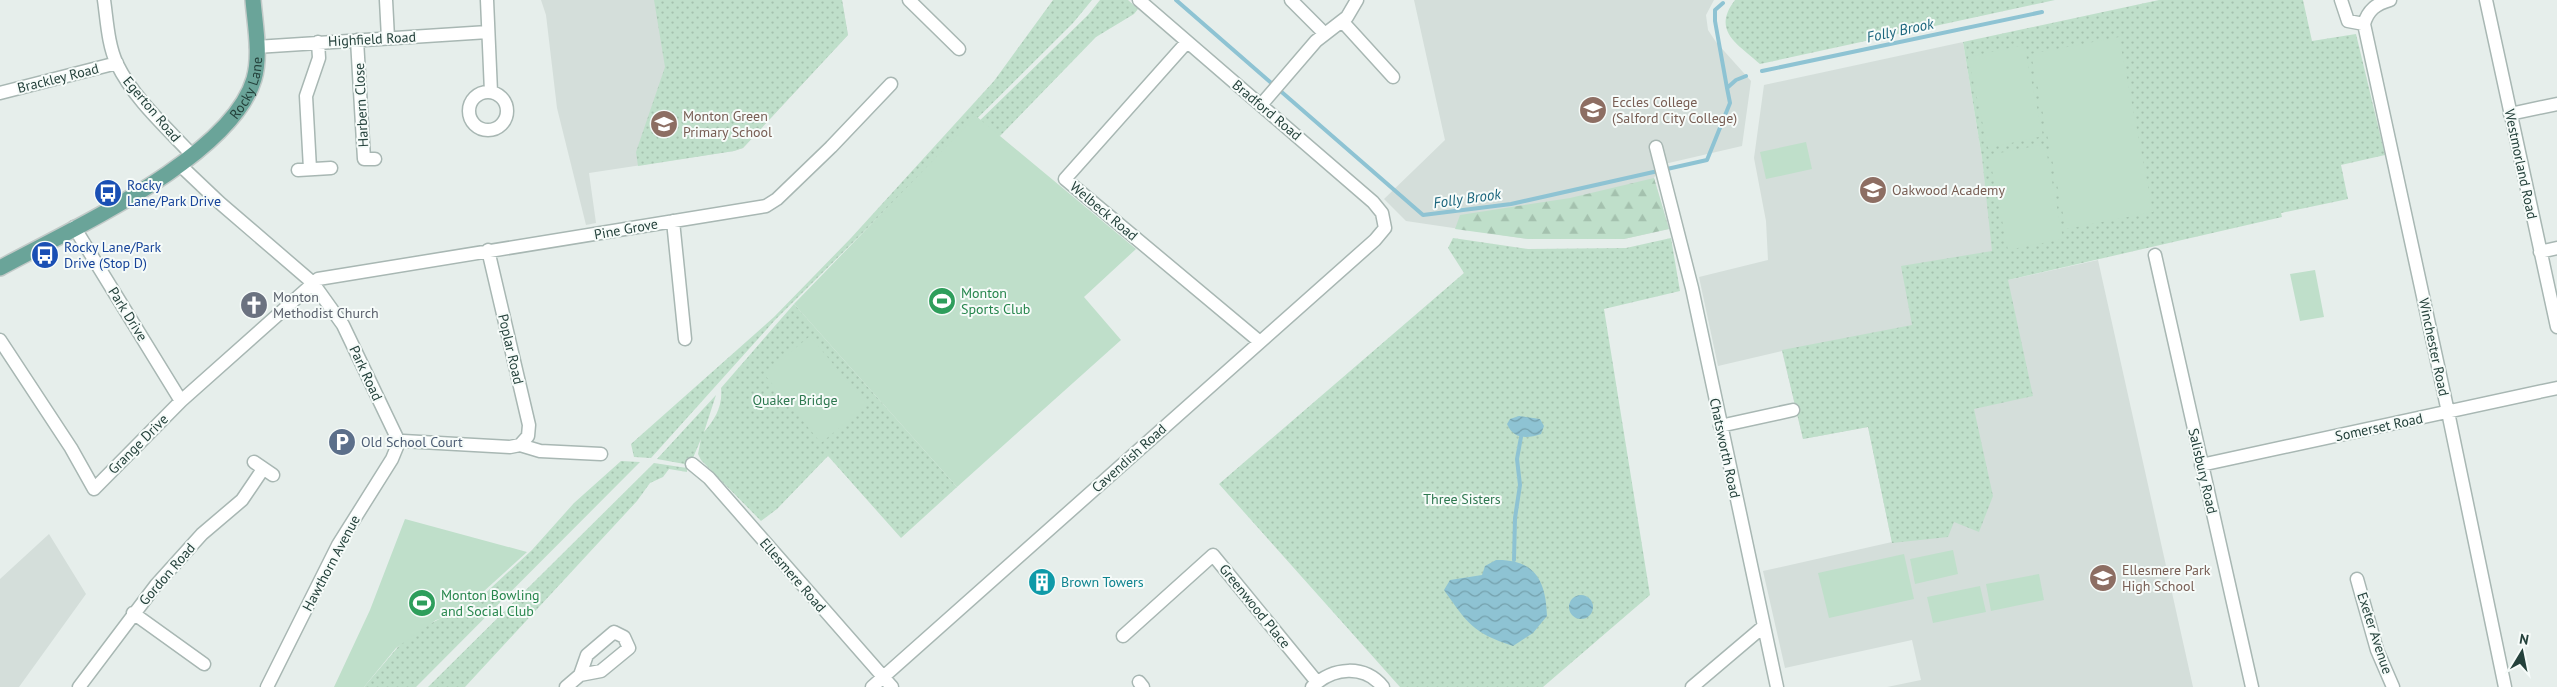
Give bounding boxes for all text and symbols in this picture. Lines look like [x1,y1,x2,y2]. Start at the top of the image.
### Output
water label: Folly Brook [1865,13,1936,46]
street label: Highfield Road [328,28,416,50]
street label: Rocky Lane [226,56,266,123]
street label: Brackley Road [15,59,101,97]
street label: Harbern Close [350,62,372,148]
street label: Egerton Road [119,72,185,146]
street label: Bradford Road [1229,76,1305,144]
place label: Eccles College (Salford City College) [1612,93,1737,127]
school or university icon: Eccles College (Salford City College) [1578,95,1608,125]
place label: Monton Green Primary School [683,107,772,141]
street label: Westmorland Road [2501,107,2541,221]
school or university icon: Monton Green Primary School [649,109,679,139]
school or university icon: Oakwood Academy [1858,175,1888,205]
place label: Rocky Lane/Park Drive [127,176,221,210]
bus stop icon: Rocky Lane/Park Drive [93,178,123,208]
street label: Welbeck Road [1067,178,1141,244]
place label: Oakwood Academy [1892,181,2005,199]
water label: Folly Brook [1432,184,1503,212]
street label: Pine Grove [593,215,659,243]
place label: Rocky Lane/Park Drive (Stop D) [64,238,162,272]
bus stop icon: Rocky Lane/Park Drive (Stop D) [30,240,60,270]
street label: Park Drive [104,284,152,344]
place label: Monton Sports Club [961,284,1030,318]
sports icon: Monton Sports Club [927,286,957,316]
place label: Monton Methodist Church [273,288,379,322]
church icon: Monton Methodist Church [239,290,269,320]
street label: Winchester Road [2415,296,2453,398]
street label: Poplar Road [494,312,528,386]
street label: Park Road [345,343,387,403]
park label: Quaker Bridge [752,391,838,409]
street label: Chatsworth Road [1706,396,1744,500]
street label: Somerset Road [2333,409,2425,445]
street label: Grange Drive [104,410,172,478]
street label: Cavendish Road [1088,420,1170,496]
street label: Salisbury Road [2184,426,2222,516]
parking icon: Old School Court [327,427,357,457]
place label: Old School Court [361,433,463,451]
park label: Three Sisters [1423,490,1501,508]
street label: Hawthorn Avenue [298,512,364,614]
street label: Ellesmere Road [756,534,830,616]
street label: Gordon Road [135,539,199,609]
street label: Greenwood Place [1215,560,1295,652]
place label: Ellesmere Park High School [2122,561,2211,595]
school or university icon: Ellesmere Park High School [2088,563,2118,593]
building icon: Brown Towers [1027,567,1057,597]
place label: Brown Towers [1061,573,1144,591]
place label: Monton Bowling and Social Club [441,586,540,620]
sports icon: Monton Bowling and Social Club [407,588,437,618]
street label: Exeter Avenue [2353,590,2397,676]
north arrow [2497,627,2547,677]
text: N [2518,630,2530,649]

